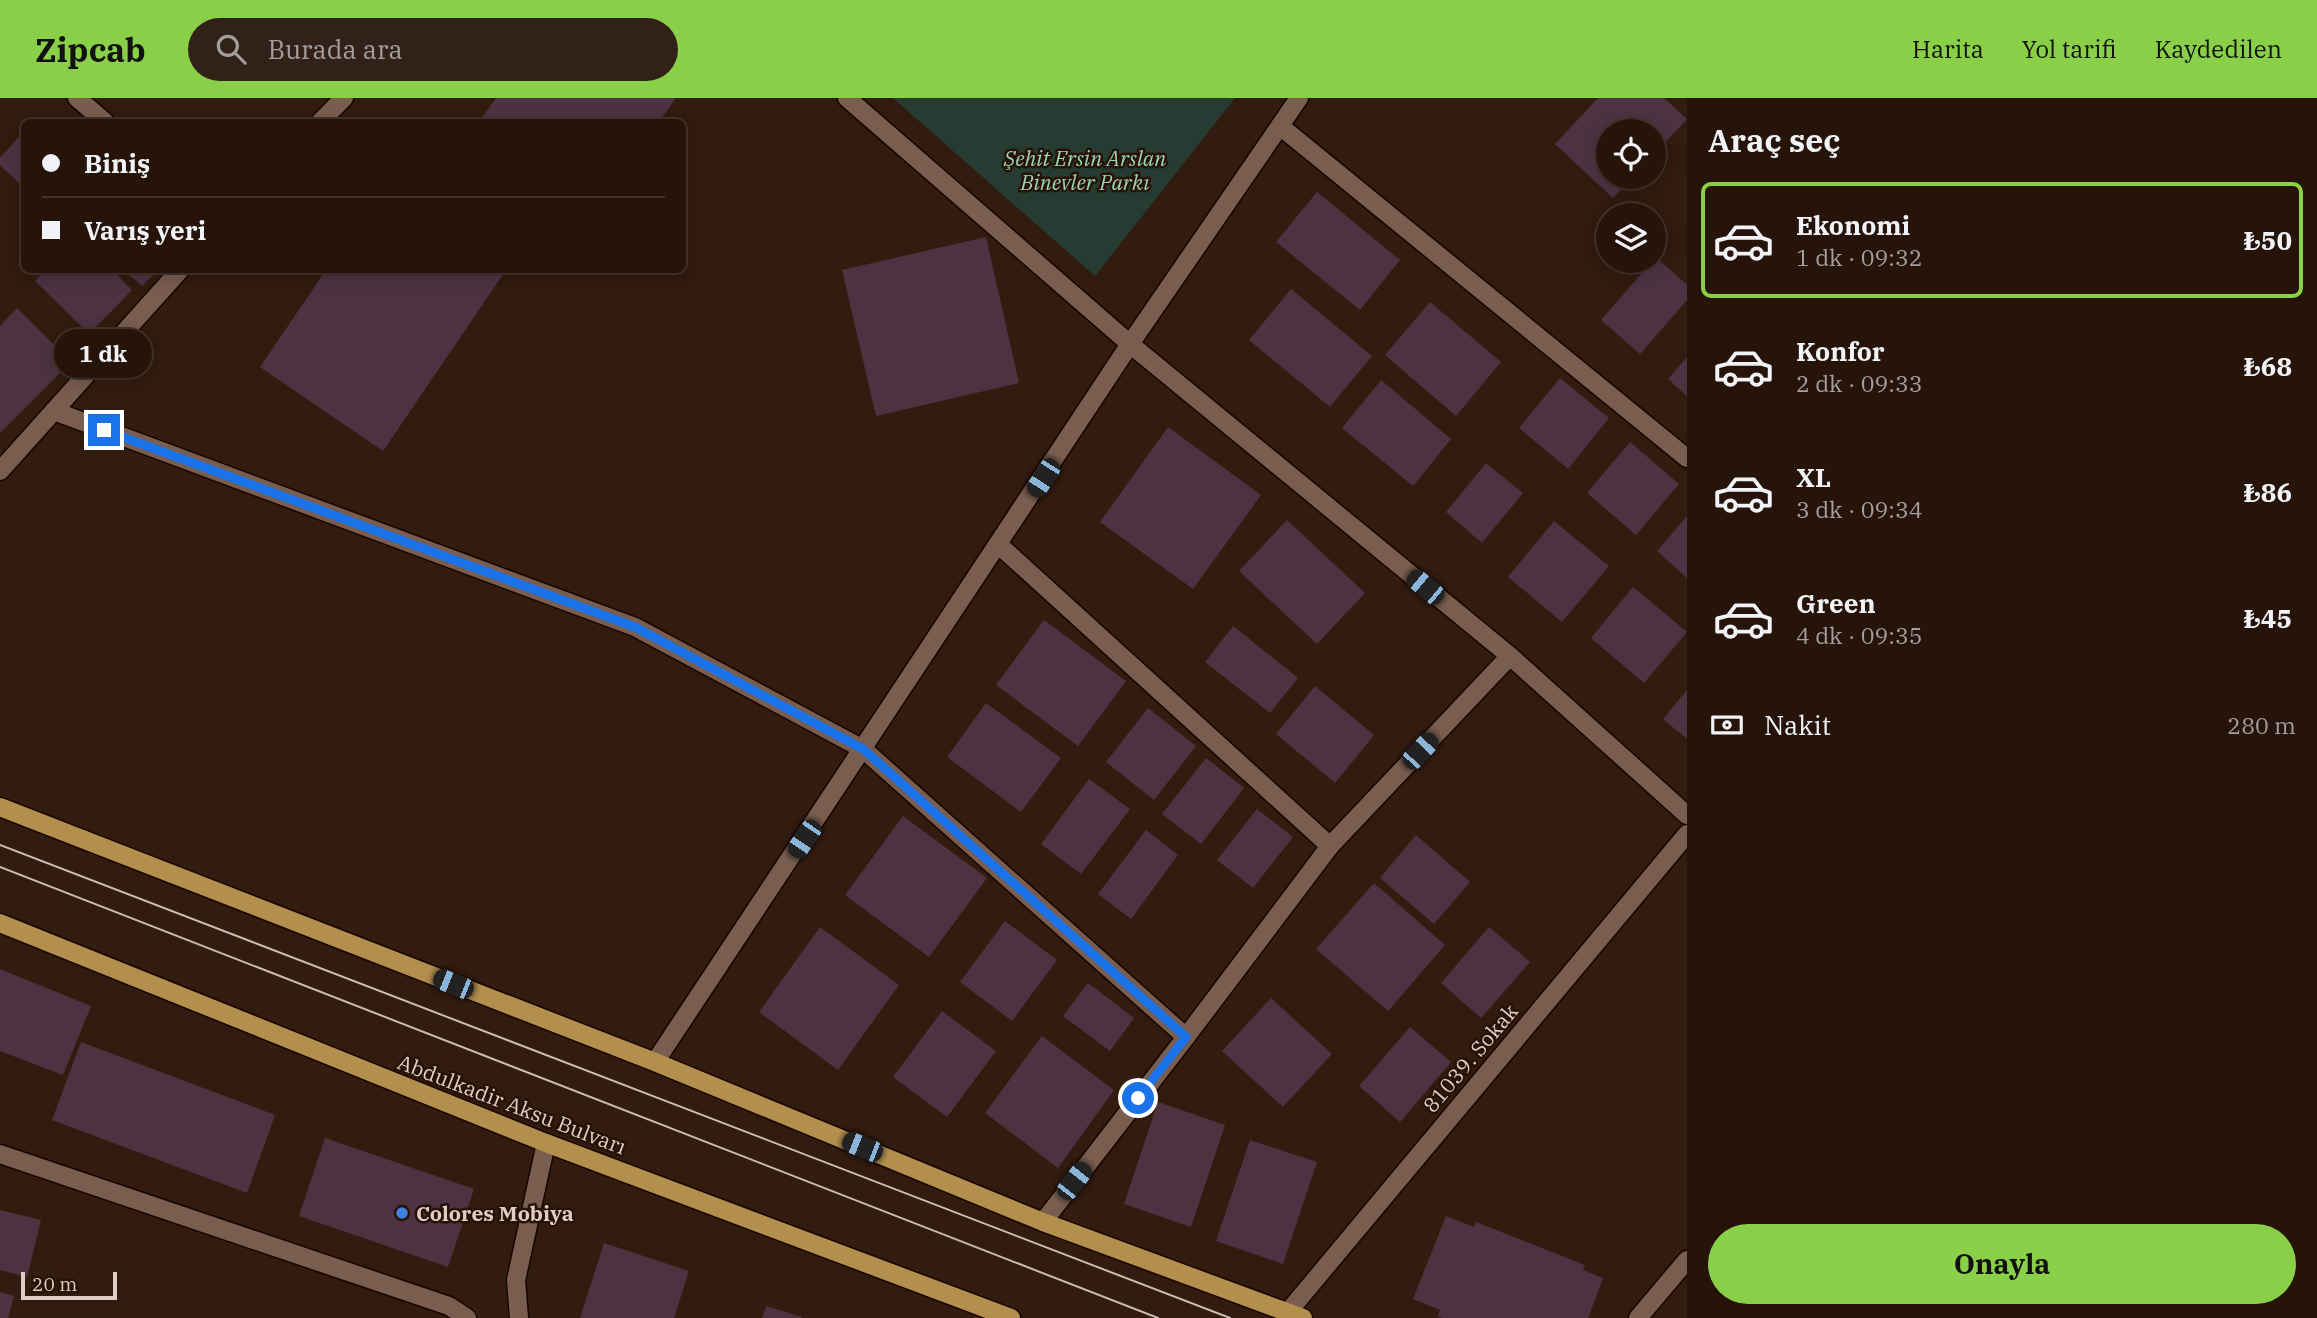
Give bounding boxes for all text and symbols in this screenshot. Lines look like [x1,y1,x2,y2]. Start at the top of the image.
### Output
search box [188,18,678,81]
text: Zipcab [35,28,146,71]
icon: search [212,30,250,68]
text: Burada ara [268,32,403,66]
text: Harita [1912,33,1984,65]
text: Yol tarifi [2022,33,2117,65]
text: Kaydedilen [2155,33,2282,65]
map controls [1596,119,1666,273]
button: locate [1596,119,1666,189]
text: Araç seç [1708,119,1840,161]
park label: Şehit Ersin Arslan Binevler Parkı [1003,144,1166,196]
text: Biniş [84,146,150,180]
button: layers [1596,203,1666,273]
text: Ekonomi [1796,208,1910,242]
icon: car [1712,209,1775,272]
text: Varış yeri [84,213,206,247]
text: ₺50 [2243,223,2292,257]
text: 1 dk · 09:32 [1796,242,1923,272]
callout: 1 dk [55,328,153,378]
text: Konfor [1796,334,1885,368]
icon: car [1712,335,1775,398]
text: 1 dk [79,338,127,368]
text: ₺68 [2243,349,2292,383]
text: 2 dk · 09:33 [1796,368,1923,398]
route end [88,414,120,446]
car [1023,455,1064,501]
text: XL [1796,460,1831,494]
icon: car [1712,461,1775,524]
text: ₺86 [2243,475,2292,509]
text: 3 dk · 09:34 [1796,494,1923,524]
car [1403,565,1448,609]
text: Green [1796,586,1876,620]
icon: car [1712,587,1775,650]
text: ₺45 [2243,601,2292,635]
text: 4 dk · 09:35 [1796,620,1923,650]
icon: cash [1708,706,1746,744]
text: Nakit [1764,708,1831,742]
text: 280 m [2227,710,2296,740]
car [1398,728,1443,774]
car [784,816,825,862]
car [430,966,477,1002]
street label: 81039. Sokak [1416,997,1524,1118]
street label: Abdulkadir Aksu Bulvarı [394,1047,630,1161]
route start [1122,1082,1154,1114]
car [839,1129,886,1165]
car [1053,1158,1096,1204]
place label: Colores Mobiya [416,1199,574,1227]
marker: Colores Mobiya [394,1205,410,1221]
button: Onayla [1708,1224,2296,1304]
scale bar [21,1269,117,1301]
text: 20 m [32,1272,77,1296]

